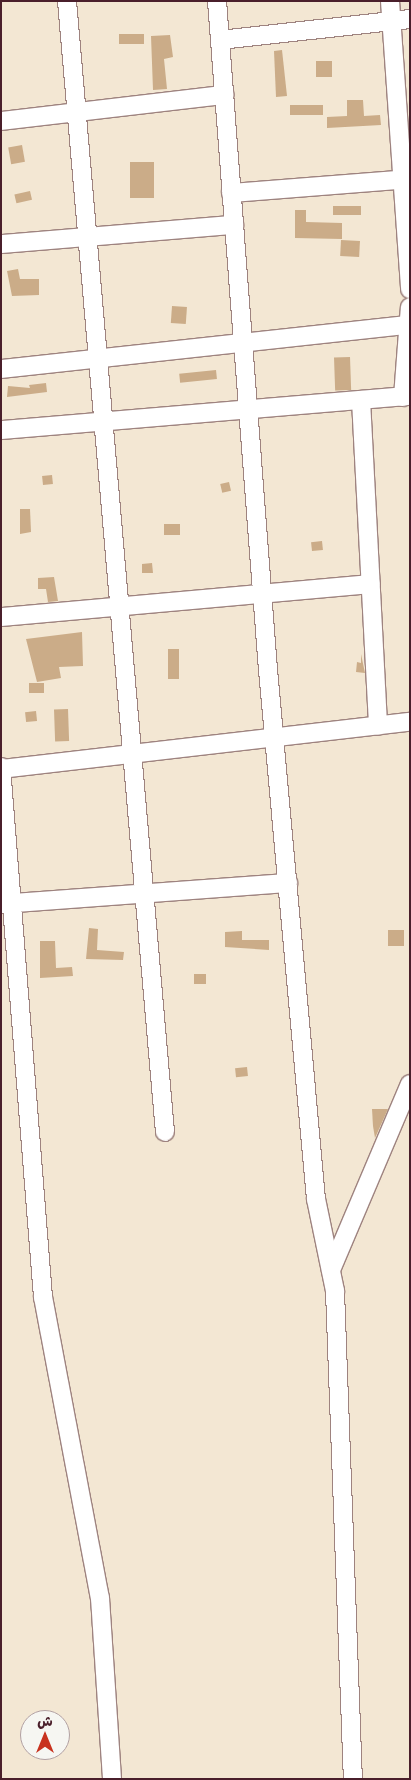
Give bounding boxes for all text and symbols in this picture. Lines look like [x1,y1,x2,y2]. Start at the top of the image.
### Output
north arrow [20,1710,70,1760]
text: ش [37,1712,53,1730]

